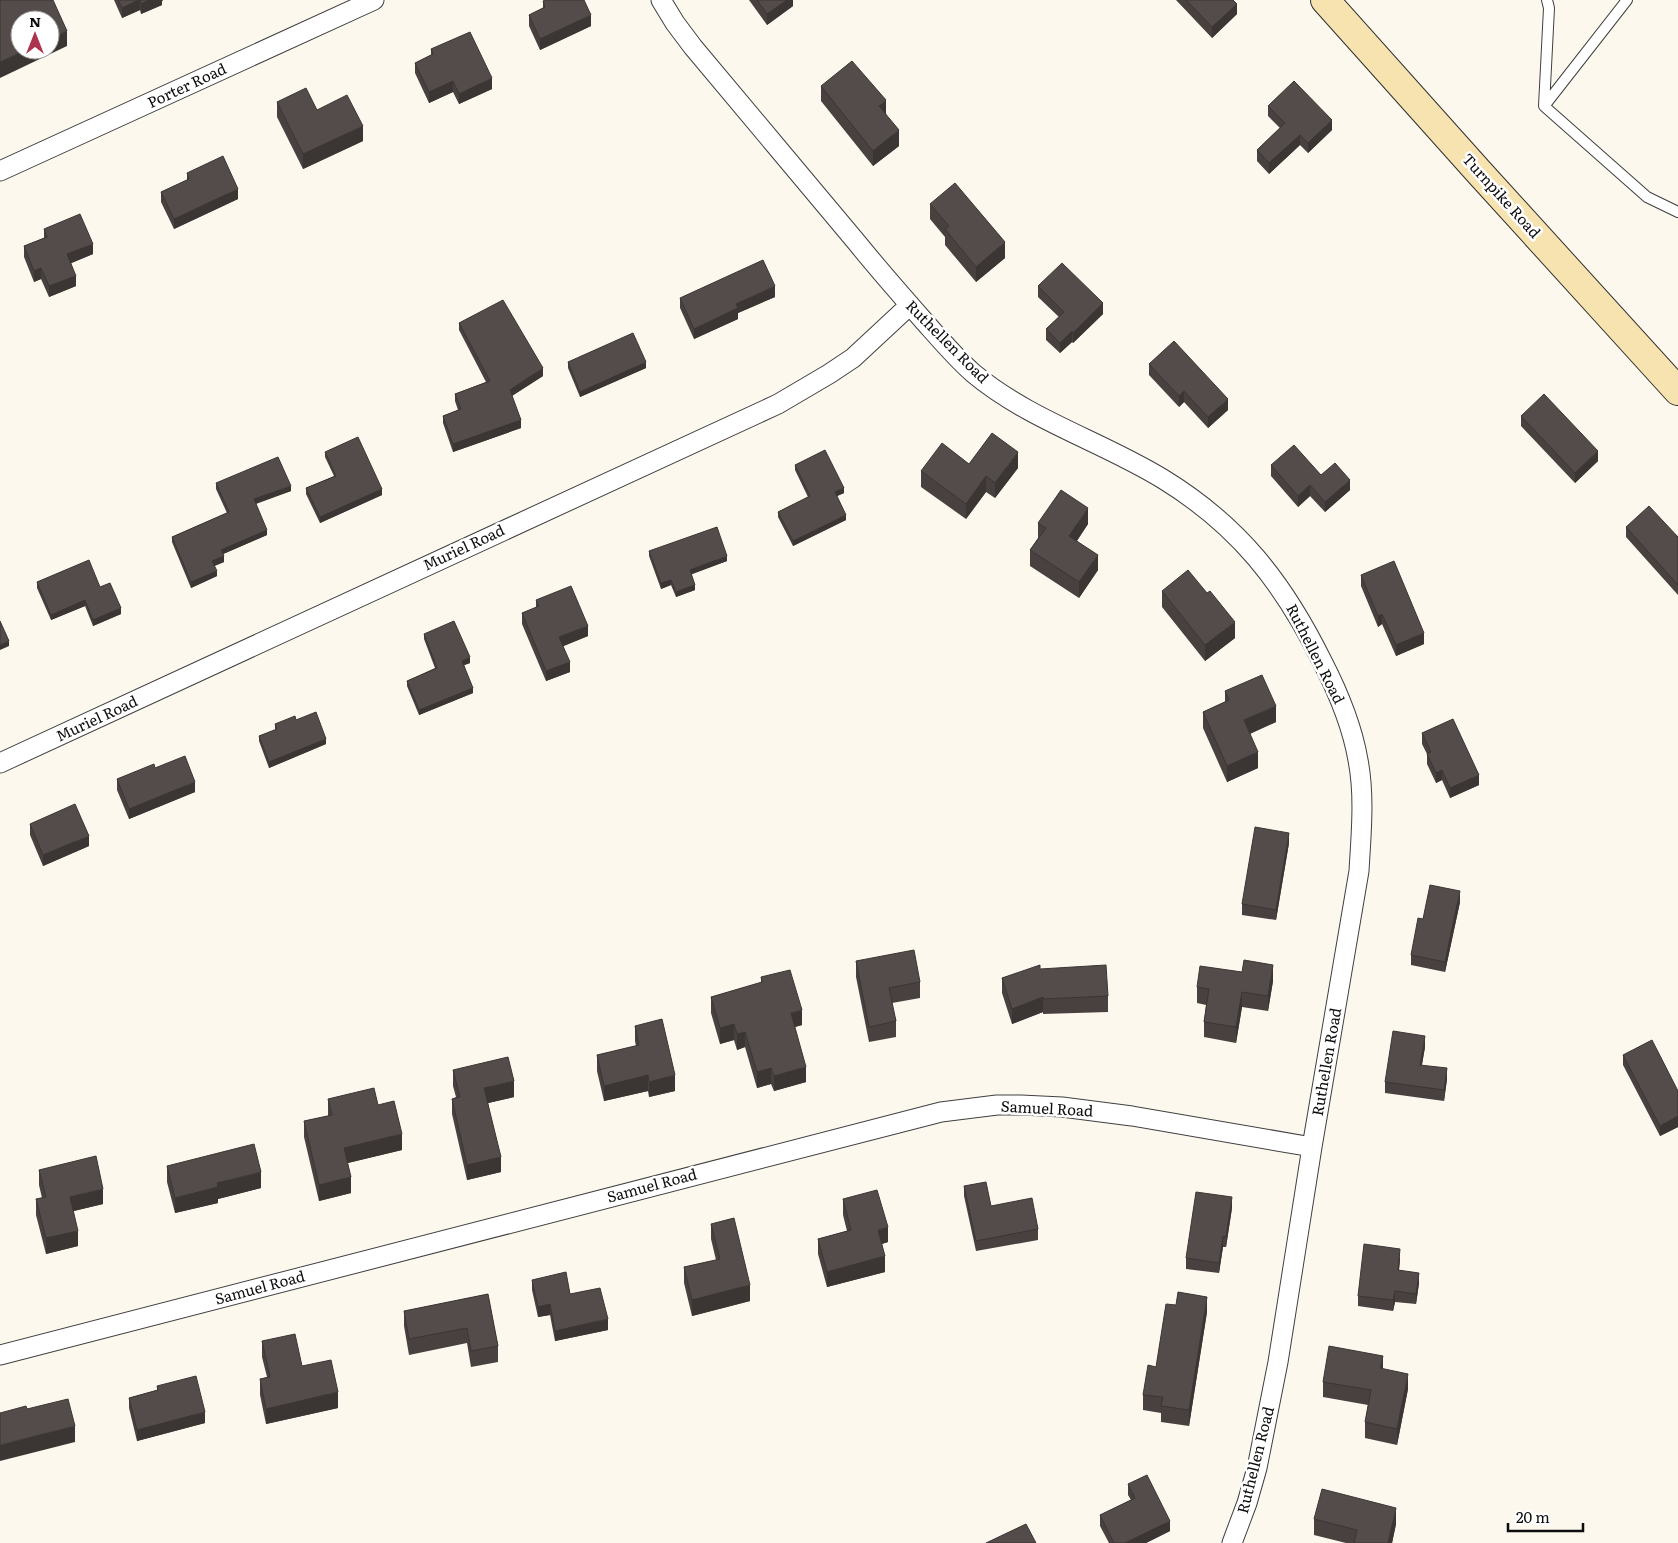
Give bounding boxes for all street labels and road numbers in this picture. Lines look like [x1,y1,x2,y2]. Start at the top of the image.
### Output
street label: Porter Road [143,56,230,113]
street label: Turnpike Road [1458,147,1547,243]
street label: Ruthellen Road [901,294,995,388]
street label: Muriel Road [419,518,508,576]
street label: Ruthellen Road [1281,599,1351,707]
street label: Muriel Road [52,689,141,747]
street label: Ruthellen Road [1305,1006,1346,1118]
street label: Samuel Road [1000,1094,1094,1121]
street label: Samuel Road [604,1161,699,1208]
street label: Samuel Road [212,1263,307,1310]
street label: Ruthellen Road [1230,1404,1279,1516]

